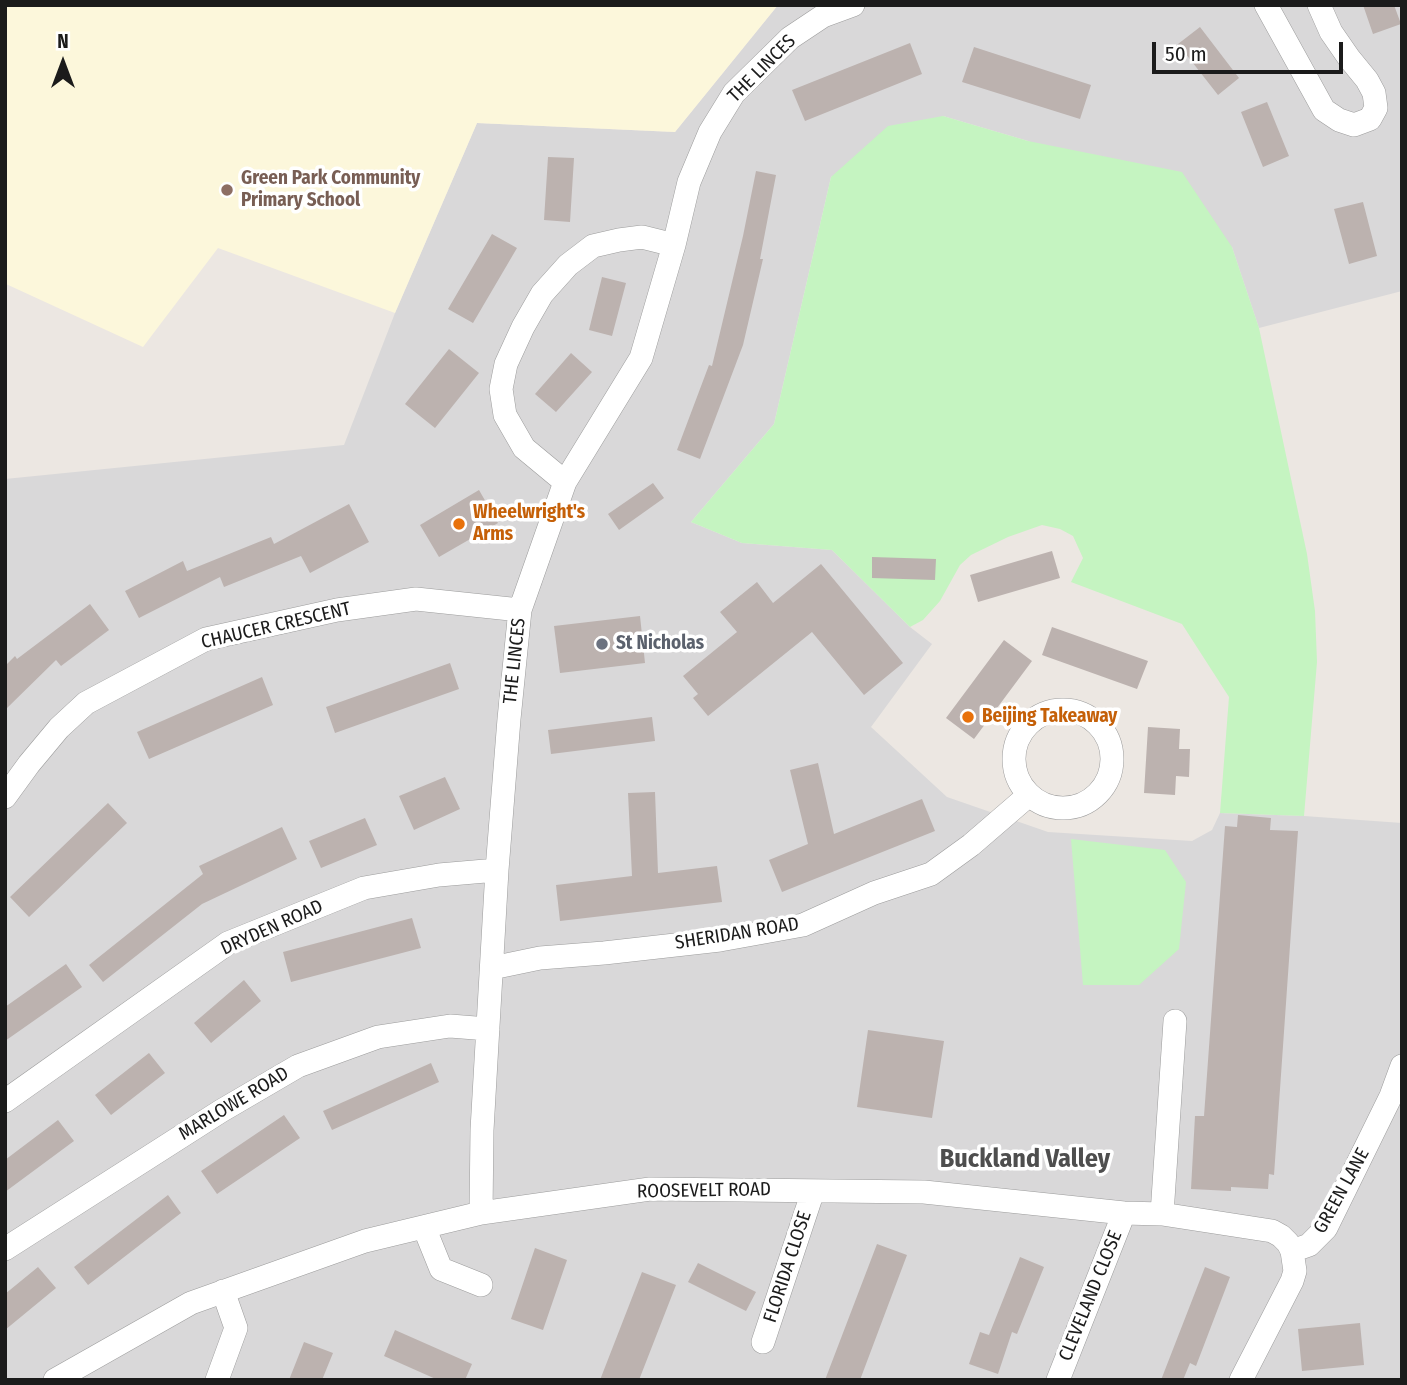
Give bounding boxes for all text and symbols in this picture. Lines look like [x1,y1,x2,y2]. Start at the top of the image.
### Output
north arrow [28,28,98,98]
scale bar [1155,28,1346,72]
text: N [57,30,69,53]
street label: THE LINCES [723,30,801,108]
text: 50 m [1165,41,1207,67]
place label: Green Park Community Primary School [241,168,420,212]
marker: Green Park Community Primary School [219,182,235,198]
place label: Wheelwright's Arms [473,502,585,546]
marker: Wheelwright's Arms [451,516,467,532]
street label: CHAUCER CRESCENT [199,598,353,654]
street label: THE LINCES [499,617,531,705]
place label: St Nicholas [616,633,704,655]
marker: St Nicholas [594,636,610,652]
place label: Beijing Takeaway [982,706,1117,728]
marker: Beijing Takeaway [960,709,976,725]
street label: DRYDEN ROAD [217,895,327,961]
street label: SHERIDAN ROAD [673,913,801,955]
street label: MARLOWE ROAD [175,1062,293,1146]
district label: Buckland Valley [940,1144,1110,1176]
street label: GREEN LANE [1309,1144,1375,1238]
street label: ROOSEVELT ROAD [637,1178,771,1204]
street label: FLORIDA CLOSE [759,1208,817,1326]
street label: CLEVELAND CLOSE [1054,1228,1128,1364]

